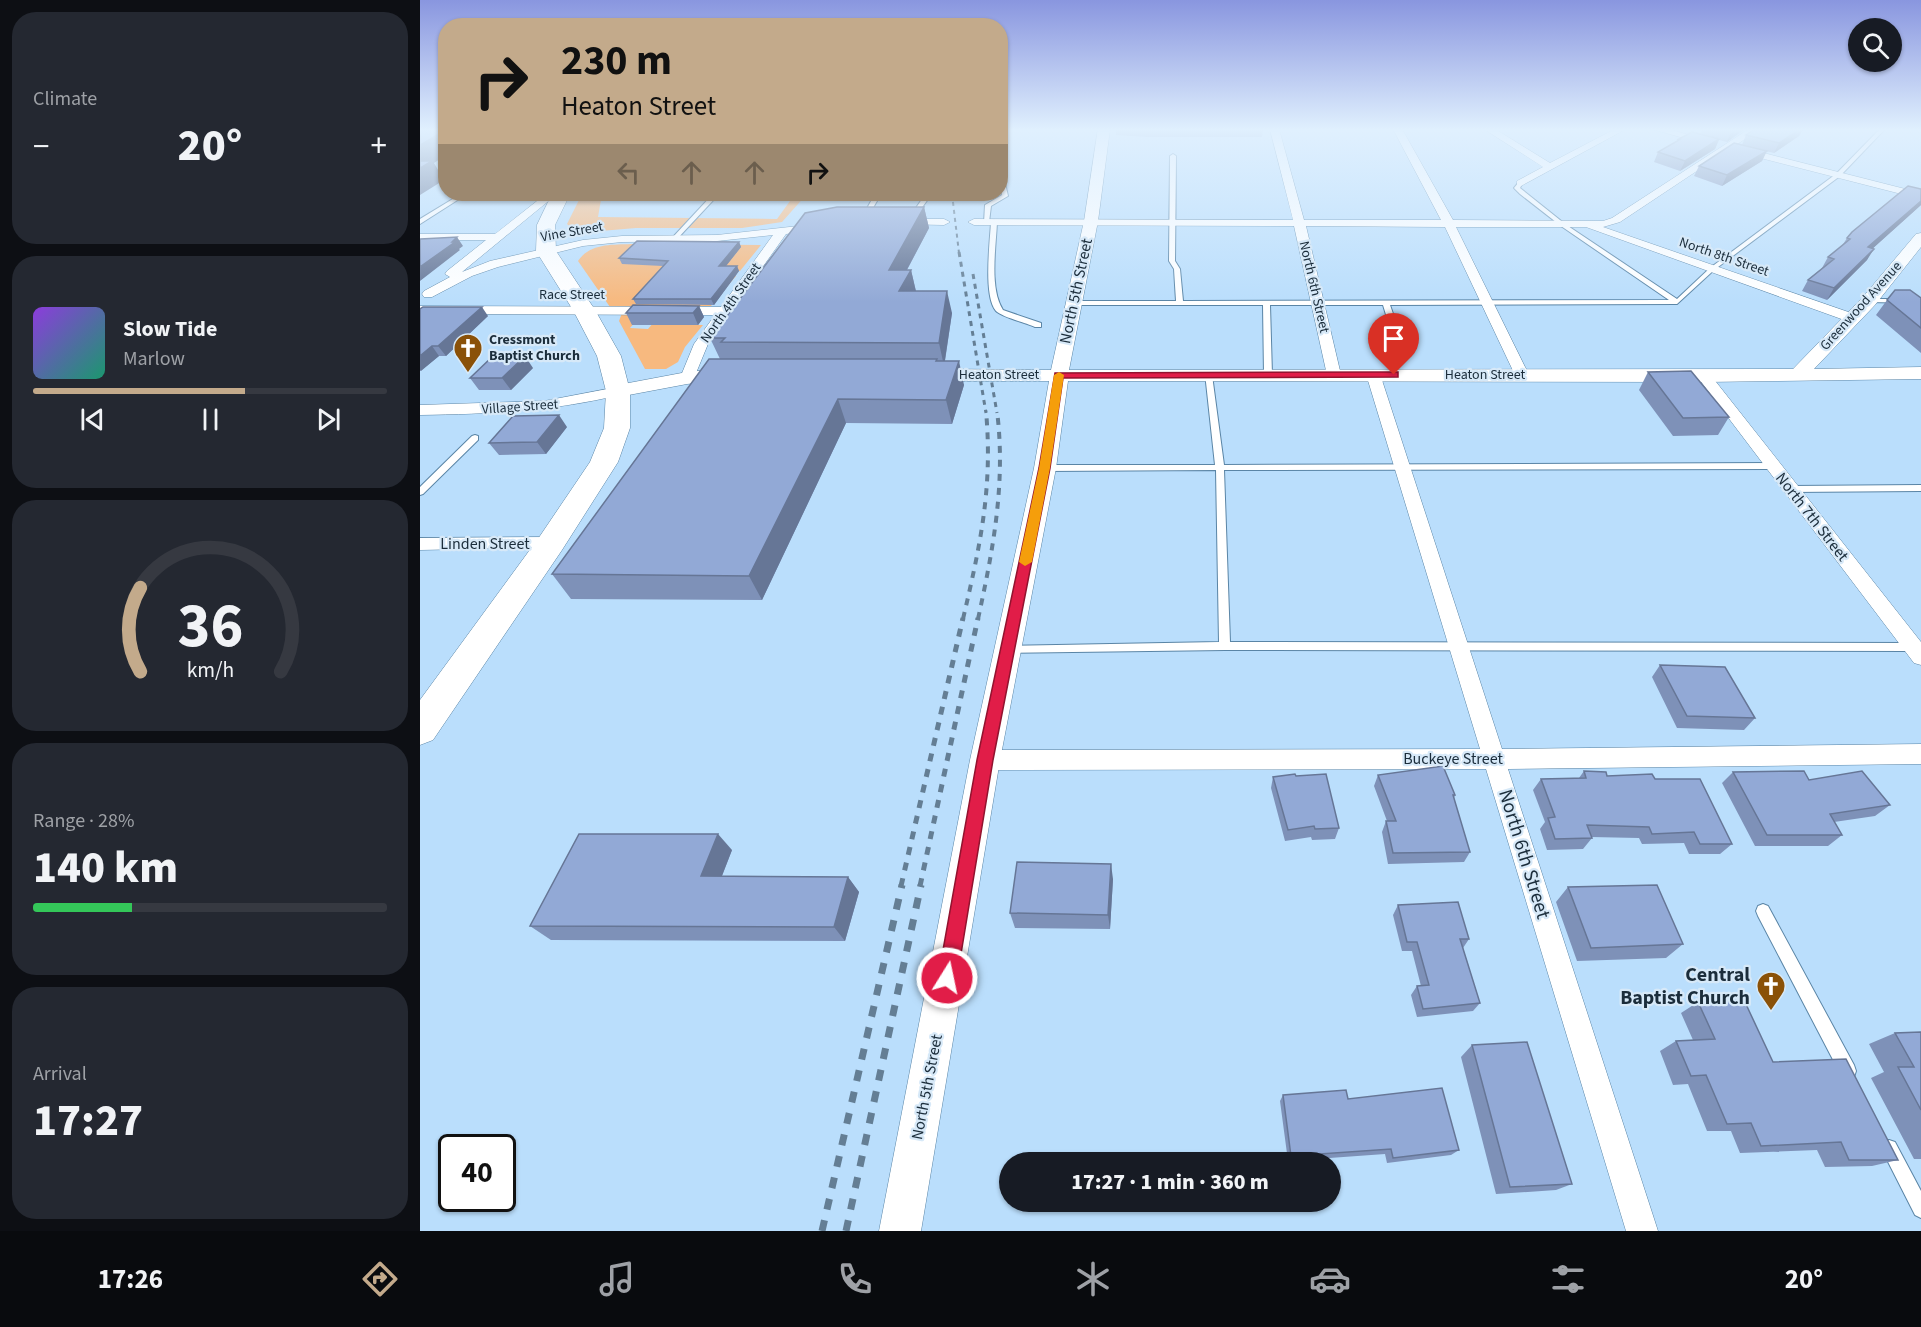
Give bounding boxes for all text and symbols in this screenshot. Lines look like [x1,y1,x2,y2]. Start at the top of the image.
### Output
map controls [1848,18,1902,72]
button: search [1848,18,1902,72]
text: 230 m [561,31,672,91]
icon: right [462,42,540,120]
text: Climate [33,85,97,113]
text: Heaton Street [561,87,716,126]
text: 20° [178,114,242,178]
text: − [33,123,49,170]
text: + [371,123,387,170]
icon: left [612,156,645,189]
icon: ahead [675,156,708,189]
icon: ahead [738,156,771,189]
icon: right [801,156,834,189]
street label: Vine Street [539,217,605,247]
street label: North 8th Street [1676,232,1772,282]
street label: North 5th Street [1054,236,1098,346]
street label: North 6th Street [1294,239,1334,335]
street label: Greenwood Avenue [1815,257,1907,355]
street label: North 4th Street [696,259,766,347]
street label: Race Street [539,285,605,305]
text: Slow Tide [123,313,217,345]
pin [1368,313,1419,375]
icon: arrive [1377,322,1410,355]
place label: Cressmont Baptist Church [489,330,580,366]
church icon: Cressmont Baptist Church [452,332,484,374]
text: Marlow [123,345,185,373]
street label: Heaton Street [959,365,1039,385]
street label: Heaton Street [1445,365,1525,385]
street label: Village Street [481,394,559,420]
icon: previous [76,403,109,436]
icon: pause [194,403,227,436]
icon: next [312,403,345,436]
street label: North 7th Street [1770,468,1854,566]
street label: Linden Street [440,533,530,555]
text: 36 [177,583,243,672]
text: km/h [186,656,234,687]
street label: Buckeye Street [1403,748,1503,770]
street label: North 6th Street [1491,786,1557,922]
text: Range · 28% [33,807,134,835]
text: 140 km [33,836,178,900]
position arrow [915,946,979,1010]
place label: Central Baptist Church [1620,961,1750,1012]
church icon: Central Baptist Church [1755,970,1787,1012]
street label: North 5th Street [906,1032,948,1142]
text: Arrival [33,1060,87,1088]
text: 17:27 [33,1089,143,1153]
speed limit sign: 40 [438,1134,516,1212]
text: 17:27 · 1 min · 360 m [1071,1166,1269,1198]
icon: directions [359,1258,401,1300]
icon: music [596,1258,638,1300]
icon: phone [834,1258,876,1300]
icon: climate [1072,1258,1114,1300]
icon: car [1309,1258,1351,1300]
icon: filters [1547,1258,1589,1300]
text: 17:26 [98,1260,163,1299]
text: 20° [1785,1260,1823,1299]

